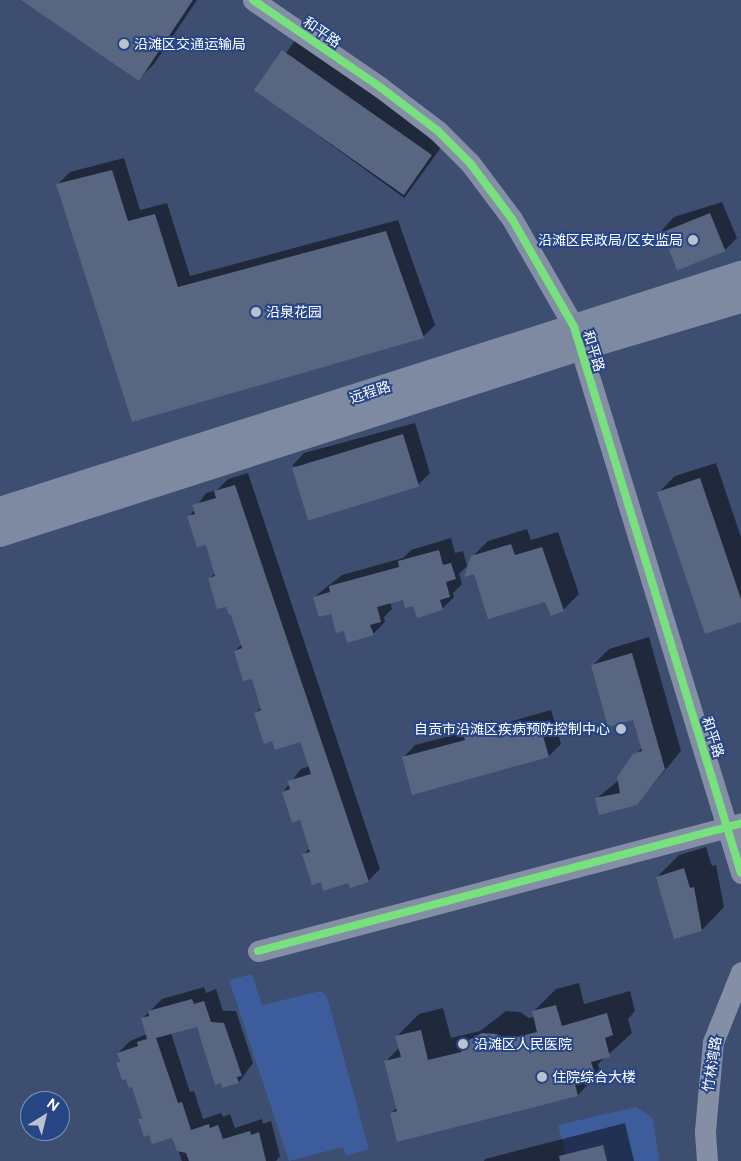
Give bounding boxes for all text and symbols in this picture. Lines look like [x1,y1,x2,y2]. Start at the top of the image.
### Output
street label: 和平路 [300,13,344,51]
place label: 沿滩区交通运输局 [134,36,246,52]
marker: 沿滩区交通运输局 [118,38,130,50]
place label: 沿滩区民政局/区安监局 [538,232,683,248]
marker: 沿滩区民政局/区安监局 [687,234,699,246]
place label: 沿泉花园 [266,304,322,320]
marker: 沿泉花园 [250,306,262,318]
street label: 和平路 [580,328,608,374]
street label: 远程路 [347,378,393,406]
street label: 和平路 [699,714,727,760]
place label: 自贡市沿滩区疾病预防控制中心 [414,721,610,737]
marker: 自贡市沿滩区疾病预防控制中心 [614,722,628,736]
street label: 竹林湾路 [699,1035,725,1093]
place label: 沿滩区人民医院 [474,1036,572,1052]
marker: 沿滩区人民医院 [456,1037,470,1051]
place label: 住院综合大楼 [552,1069,636,1085]
marker: 住院综合大楼 [536,1071,548,1083]
north arrow [20,1091,70,1141]
text: N [44,1095,62,1114]

